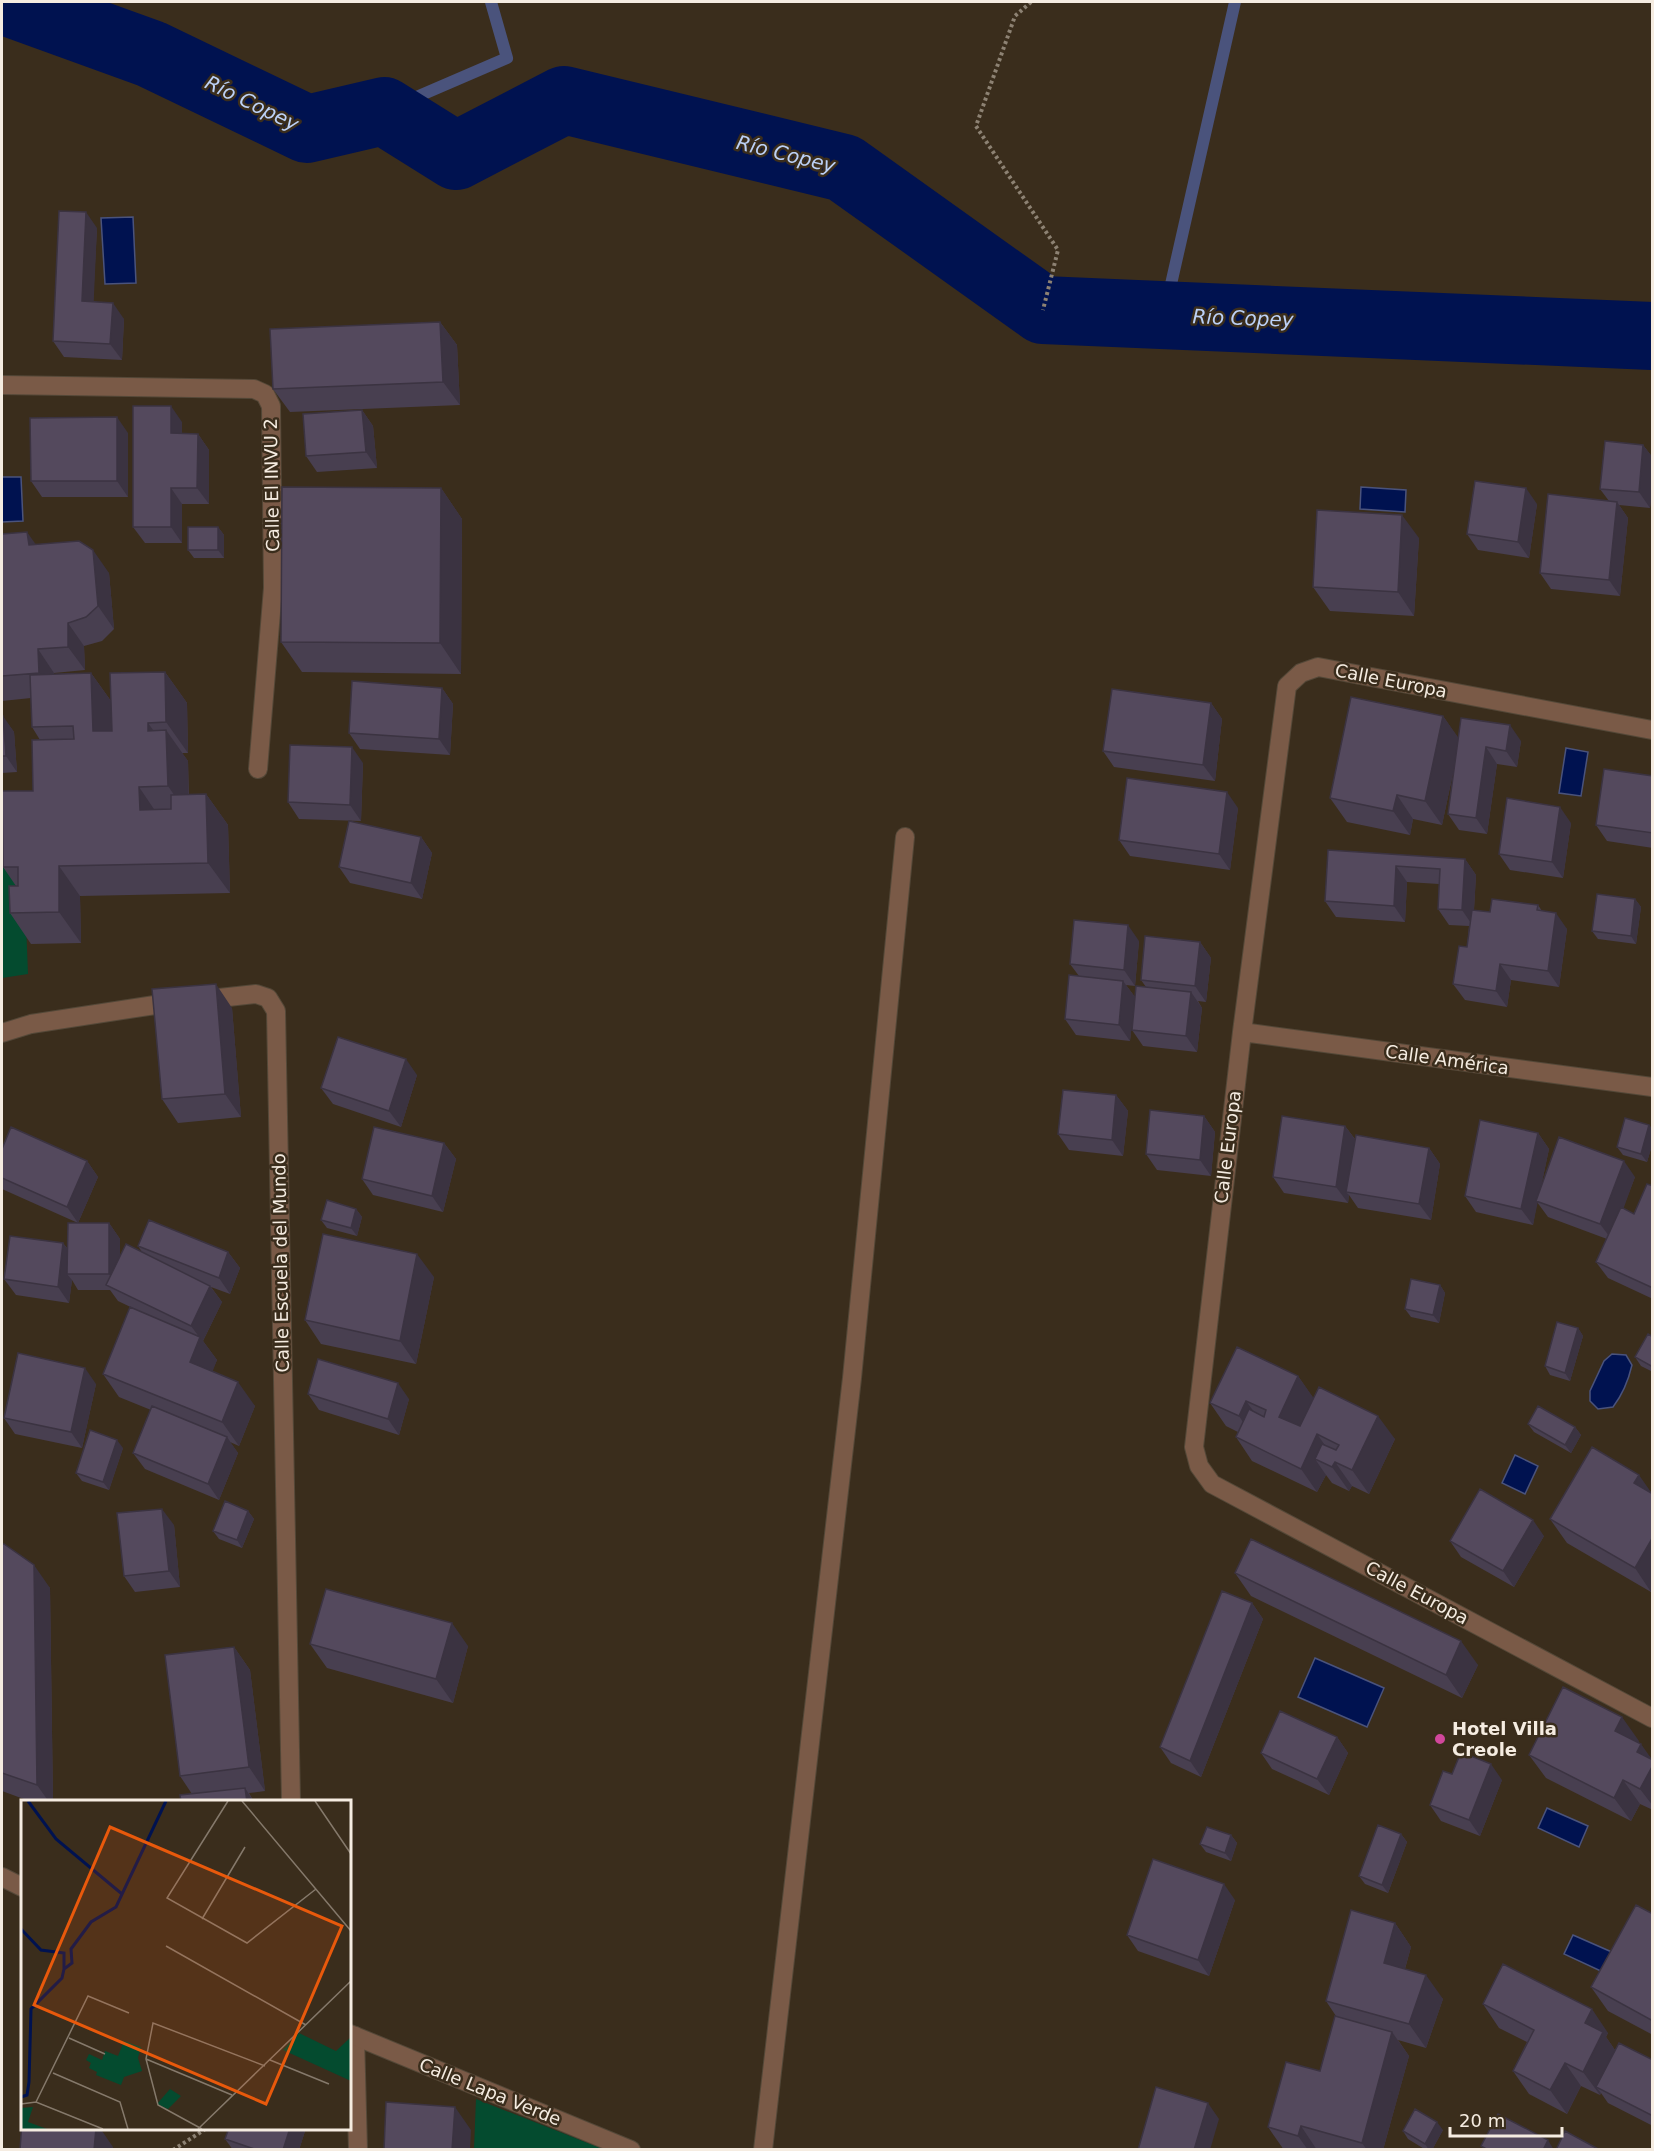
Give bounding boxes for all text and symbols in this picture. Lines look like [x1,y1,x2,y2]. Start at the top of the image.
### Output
water label: Río Copey [201,70,304,136]
water label: Río Copey [734,130,839,178]
water label: Río Copey [1192,304,1295,332]
street label: Calle El INVU 2 [260,418,283,552]
street label: Calle Europa [1333,659,1449,702]
street label: Calle América [1384,1040,1510,1079]
street label: Calle Europa [1210,1089,1245,1205]
street label: Calle Escuela del Mundo [268,1153,293,1373]
street label: Calle Europa [1362,1557,1472,1629]
place label: Hotel Villa Creole [1452,1718,1557,1760]
marker: Hotel Villa Creole [1433,1732,1447,1746]
inset map [21,1800,351,2130]
street label: Calle Lapa Verde [416,2053,564,2130]
scale bar [1450,2100,1562,2138]
text: 20 m [1459,2110,1505,2131]

